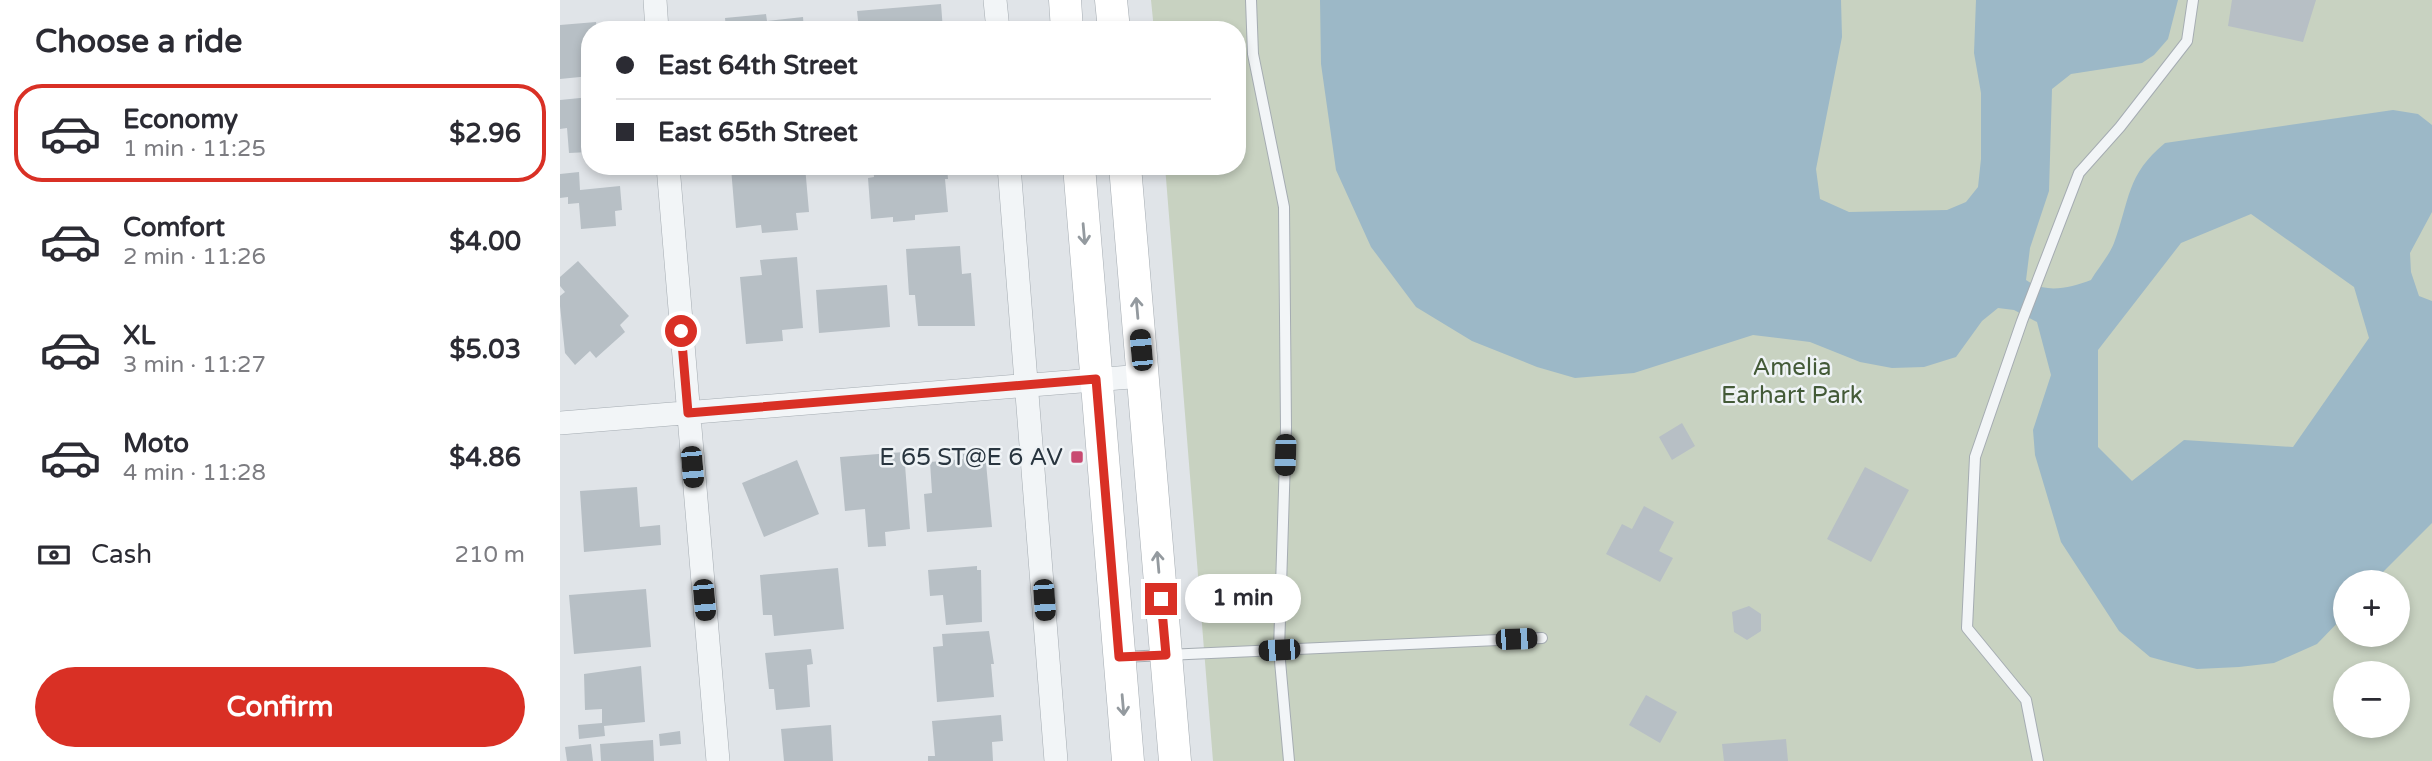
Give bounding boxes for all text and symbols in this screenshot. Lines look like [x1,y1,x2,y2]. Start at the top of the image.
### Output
text: Choose a ride [35,23,242,61]
text: East 64th Street [658,50,858,81]
icon: car [39,102,102,165]
text: Economy [123,104,238,135]
text: East 65th Street [658,117,858,148]
text: $2.96 [449,118,521,149]
text: 1 min · 11:25 [123,135,266,163]
icon: car [39,210,102,273]
text: Comfort [123,212,225,243]
one-way arrow [1078,222,1091,245]
text: $4.00 [449,226,521,257]
text: 2 min · 11:26 [123,243,266,271]
one-way arrow [1130,297,1143,320]
route start [665,315,697,347]
icon: car [39,318,102,381]
text: XL [123,320,155,351]
car [1129,328,1154,372]
text: $5.03 [449,334,521,365]
text: 3 min · 11:27 [123,351,266,379]
park label: Amelia Earhart Park [1721,353,1863,410]
icon: car [39,426,102,489]
text: Moto [123,428,189,459]
car [1274,434,1297,476]
text: $4.86 [449,442,521,473]
place label: E 65 ST@E 6 AV [879,443,1063,472]
car [680,445,705,489]
marker: E 65 ST@E 6 AV [1069,449,1085,465]
text: 4 min · 11:28 [123,459,266,487]
icon: cash [35,536,73,574]
text: Cash [91,539,152,570]
text: 210 m [455,541,525,569]
one-way arrow [1151,552,1164,574]
map controls [2333,570,2410,738]
button: + [2333,570,2410,647]
callout: 1 min [1186,574,1301,624]
car [692,578,717,622]
car [1033,578,1056,622]
route end [1145,583,1177,615]
text: 1 min [1212,584,1274,612]
car [1495,628,1538,650]
car [1258,638,1301,662]
button: − [2333,661,2410,738]
button: Confirm [35,667,525,747]
one-way arrow [1117,693,1130,716]

